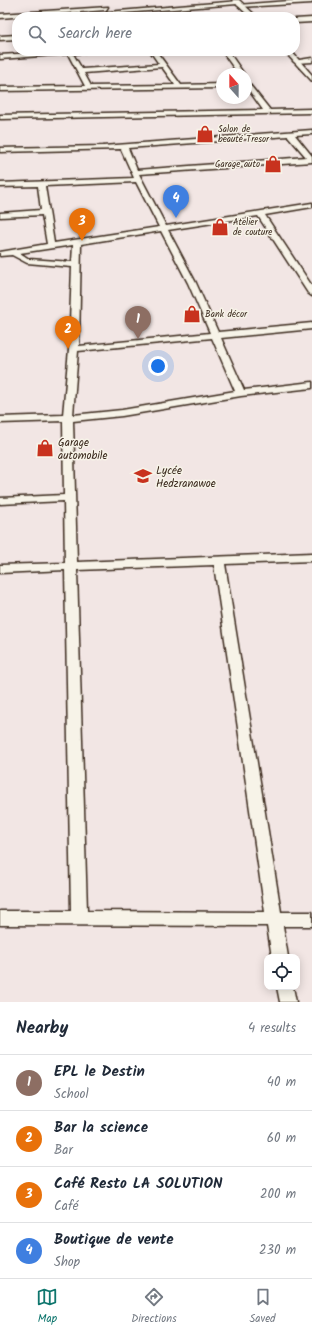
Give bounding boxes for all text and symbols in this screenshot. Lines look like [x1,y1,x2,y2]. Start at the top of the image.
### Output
search box [12,12,300,56]
text: Search here [58,22,132,46]
icon: search [26,23,48,45]
north arrow [216,68,252,104]
place label: Salon de beauté Tresor [218,122,270,147]
shop icon: Salon de beauté Tresor [195,124,215,144]
shop icon: Garage auto [263,154,283,174]
place label: Garage auto [215,157,260,172]
pin: 4 [163,185,189,218]
pin: 3 [69,208,95,241]
place label: Atelier de couture [233,215,272,240]
shop icon: Atelier de couture [210,217,230,237]
shop icon: Bank décor [182,304,202,324]
pin: 1 [125,306,151,339]
place label: Bank décor [205,307,248,322]
pin: 2 [55,316,81,349]
your location [148,356,168,376]
place label: Garage automobile [58,434,108,465]
shop icon: Garage automobile [35,438,55,458]
place label: Lycée Hedzranawoe [156,462,216,493]
school or university icon: Lycée Hedzranawoe [133,466,153,486]
map controls [264,954,300,990]
button: locate [264,954,300,990]
text: Nearby [16,1015,68,1042]
text: 4 results [248,1018,296,1039]
text: EPL le Destin [54,1060,145,1084]
text: 1 [27,1072,31,1093]
text: 40 m [267,1072,296,1093]
text: School [54,1084,89,1105]
text: Bar la science [54,1116,148,1140]
text: 2 [25,1128,33,1149]
text: 60 m [267,1128,296,1149]
text: Bar [54,1140,73,1161]
text: Café Resto LA SOLUTION [54,1172,222,1196]
text: 3 [25,1184,33,1205]
text: 200 m [260,1184,296,1205]
text: Café [54,1196,78,1217]
text: Boutique de vente [54,1228,174,1252]
text: 4 [25,1240,33,1261]
text: 230 m [259,1240,296,1261]
text: Shop [54,1252,80,1273]
tab: Map [36,1286,58,1328]
tab: Directions [131,1286,177,1328]
tab: Saved [250,1286,276,1328]

